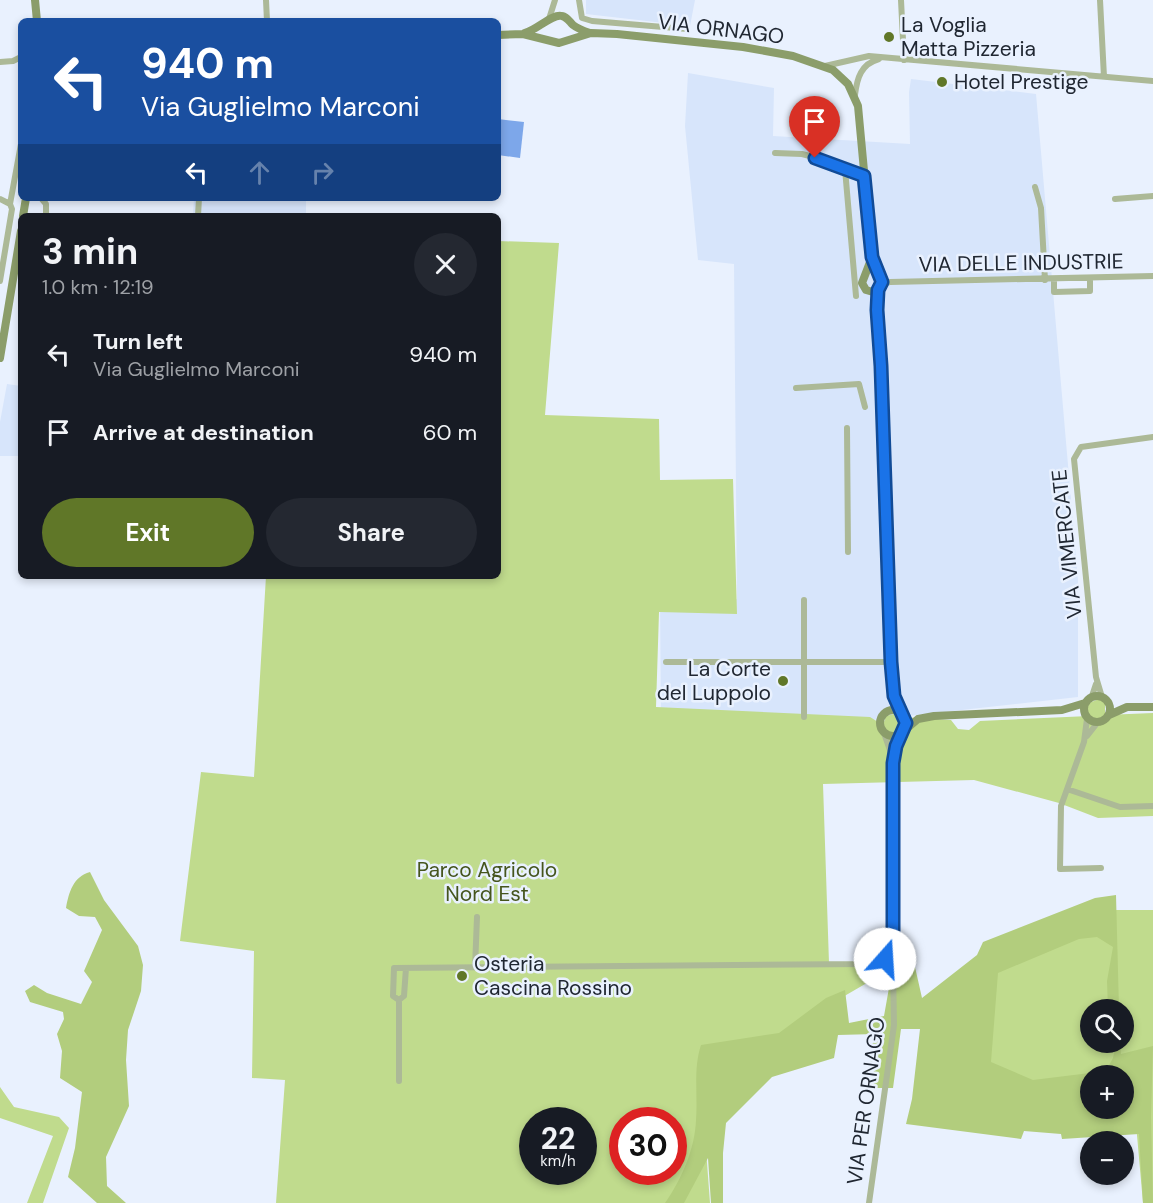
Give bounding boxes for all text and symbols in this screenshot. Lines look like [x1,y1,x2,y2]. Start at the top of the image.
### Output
street label: VIA ORNAGO [656,7,786,51]
place label: La Voglia Matta Pizzeria [901,11,1036,63]
marker: La Voglia Matta Pizzeria [882,30,896,44]
text: 940 m [141,36,274,91]
icon: left [42,42,120,120]
place label: Hotel Prestige [954,68,1089,96]
marker: Hotel Prestige [935,75,949,89]
text: Via Guglielmo Marconi [141,89,420,124]
pin [789,96,840,158]
icon: arrive [798,105,831,138]
icon: left [180,156,213,189]
icon: ahead [243,156,276,189]
icon: right [306,156,339,189]
text: 3 min [42,228,138,275]
button: close [414,233,477,296]
street label: VIA DELLE INDUSTRIE [918,247,1124,279]
text: 1.0 km · 12:19 [42,274,154,300]
text: Turn left [93,327,183,356]
icon: left [42,338,75,371]
text: 940 m [409,340,477,369]
text: Via Guglielmo Marconi [93,356,300,382]
icon: arrive [42,416,75,449]
text: Arrive at destination [93,418,314,447]
text: 60 m [423,418,477,447]
street label: VIA VIMERCATE [1045,468,1089,620]
button: Exit [42,498,254,567]
button: Share [266,498,477,567]
place label: La Corte del Luppolo [657,655,771,707]
marker: La Corte del Luppolo [776,674,790,688]
park label: Parco Agricolo Nord Est [417,856,557,908]
position arrow [853,927,917,991]
place label: Osteria Cascina Rossino [474,950,632,1002]
marker: Osteria Cascina Rossino [455,969,469,983]
map controls [1080,999,1134,1185]
button: search [1080,999,1134,1053]
street label: VIA PER ORNAGO [840,1015,892,1187]
button: + [1080,1065,1134,1119]
speed limit sign: 30 [609,1107,687,1185]
text: 22 [541,1119,575,1158]
button: − [1080,1131,1134,1185]
text: km/h [540,1151,576,1171]

